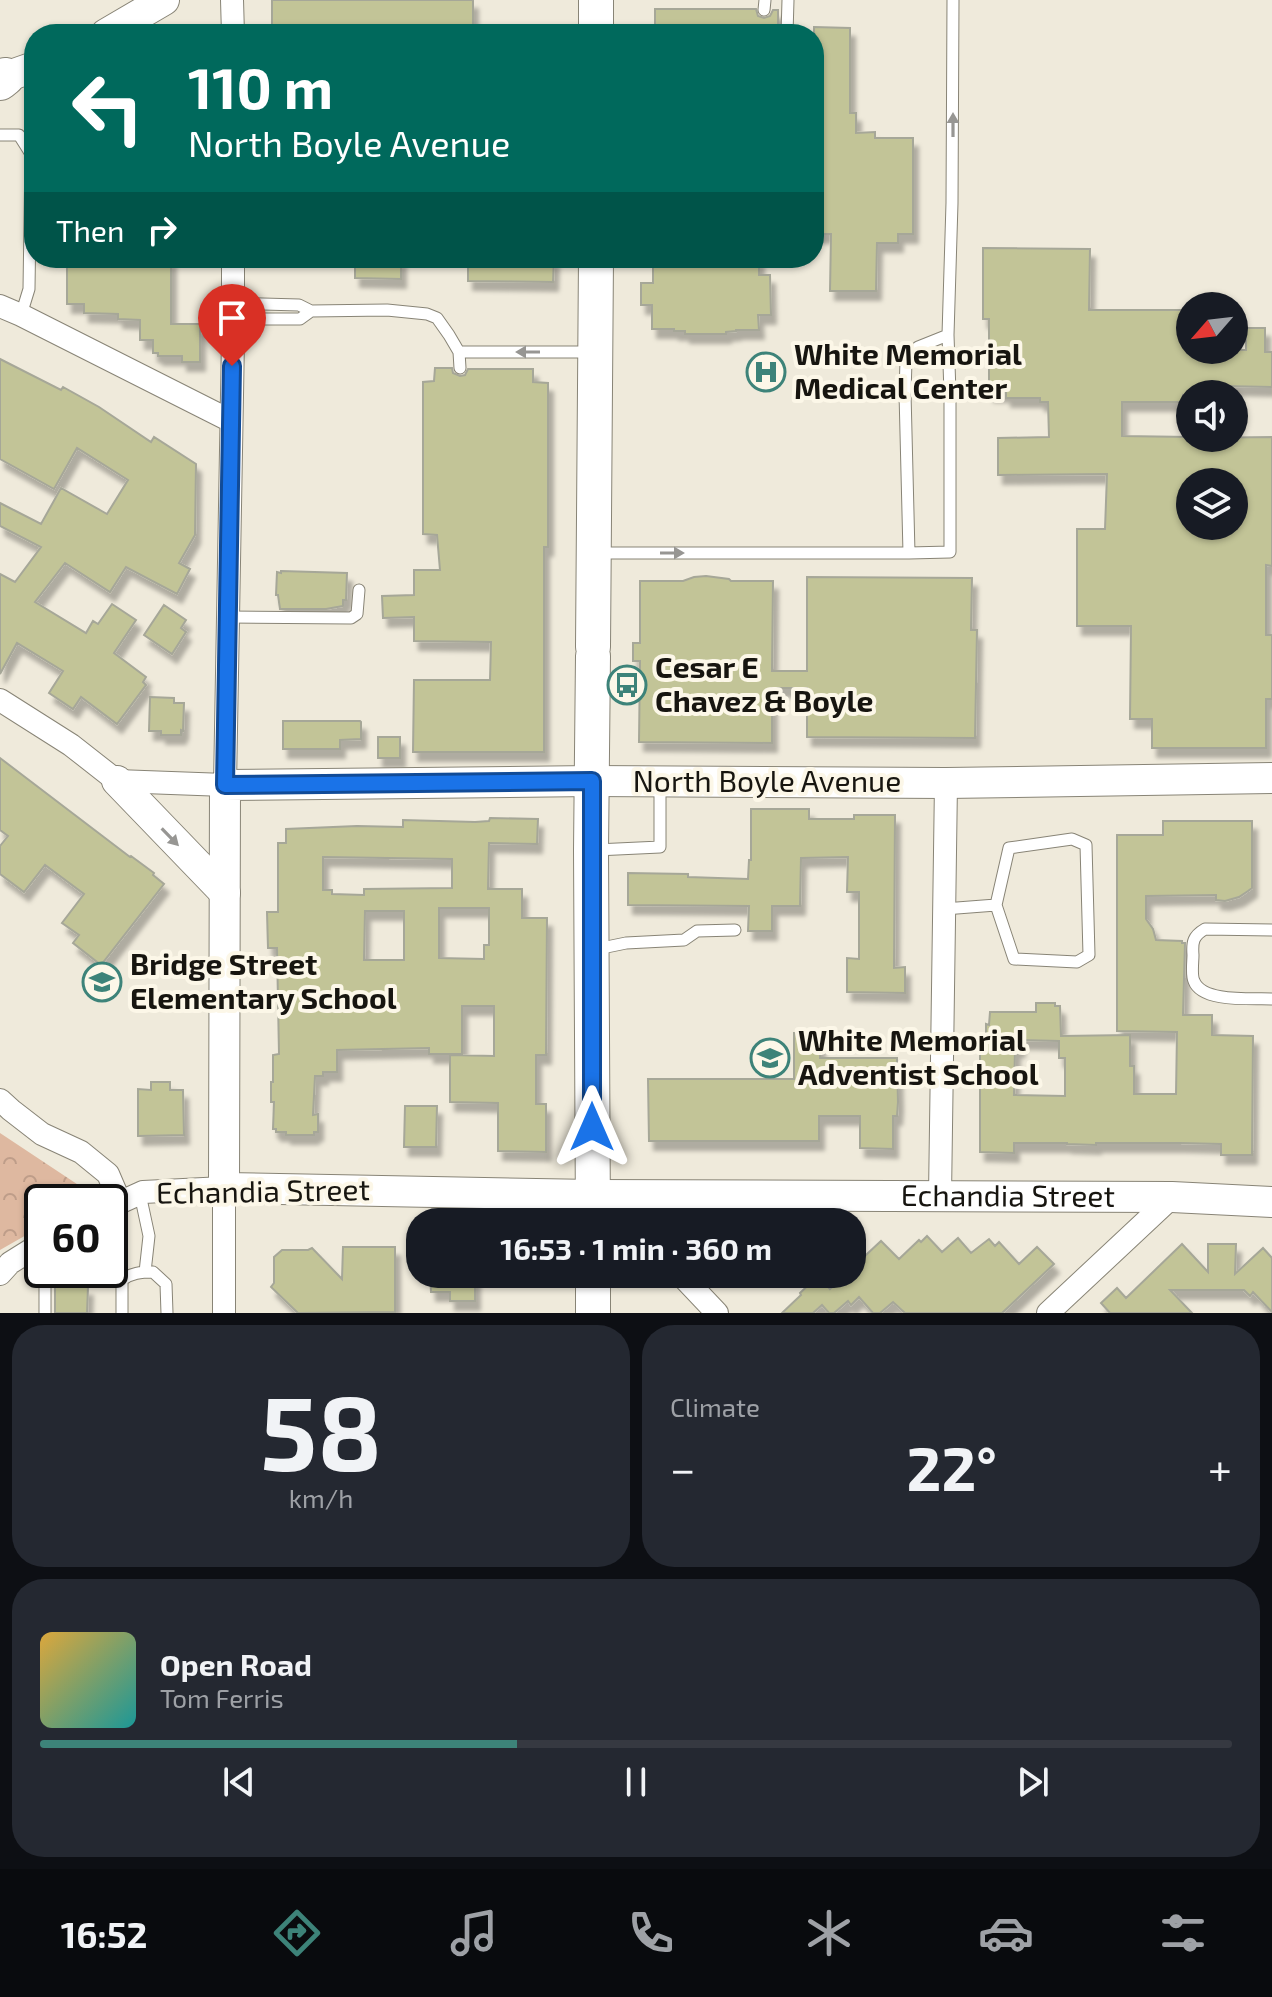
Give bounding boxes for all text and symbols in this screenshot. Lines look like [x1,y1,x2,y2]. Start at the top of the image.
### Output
text: 110 m [188,53,333,120]
icon: left [56,56,160,160]
one-way arrow [947,112,959,137]
text: North Boyle Avenue [188,121,510,164]
icon: right [140,208,184,252]
text: Then [56,212,124,248]
pin [198,284,266,366]
north arrow [1176,292,1248,364]
map controls [1176,292,1248,540]
icon: arrive [210,296,254,340]
place label: White Memorial Medical Center [794,335,1022,405]
one-way arrow [515,346,540,358]
hospital icon: White Memorial Medical Center [745,351,787,393]
button: sound [1176,380,1248,452]
button: layers [1176,468,1248,540]
one-way arrow [660,547,685,559]
place label: Cesar E Chavez & Boyle [655,648,873,719]
bus stop icon: Cesar E Chavez & Boyle [606,664,648,706]
street label: North Boyle Avenue [633,762,901,798]
one-way arrow [161,827,179,846]
place label: Bridge Street Elementary School [130,945,397,1016]
school or university icon: Bridge Street Elementary School [81,961,123,1003]
place label: White Memorial Adventist School [798,1021,1039,1091]
school or university icon: White Memorial Adventist School [749,1037,791,1079]
position arrow [550,1085,634,1169]
street label: Echandia Street [156,1170,370,1210]
street label: Echandia Street [901,1176,1115,1213]
speed limit sign: 60 [24,1184,128,1288]
text: 16:53 · 1 min · 360 m [500,1230,772,1266]
text: 58 [260,1367,382,1492]
text: Climate [670,1391,760,1422]
text: 22° [907,1431,997,1503]
text: − [670,1441,696,1494]
text: + [1208,1441,1232,1494]
text: km/h [289,1482,353,1513]
text: Open Road [160,1646,312,1682]
text: Tom Ferris [160,1682,284,1713]
icon: previous [217,1760,261,1804]
icon: pause [614,1760,658,1804]
icon: next [1011,1760,1055,1804]
icon: directions [269,1905,325,1961]
icon: music [446,1905,502,1961]
icon: phone [623,1905,679,1961]
icon: climate [801,1905,857,1961]
icon: car [978,1905,1034,1961]
icon: filters [1155,1905,1211,1961]
text: 16:52 [61,1912,147,1955]

